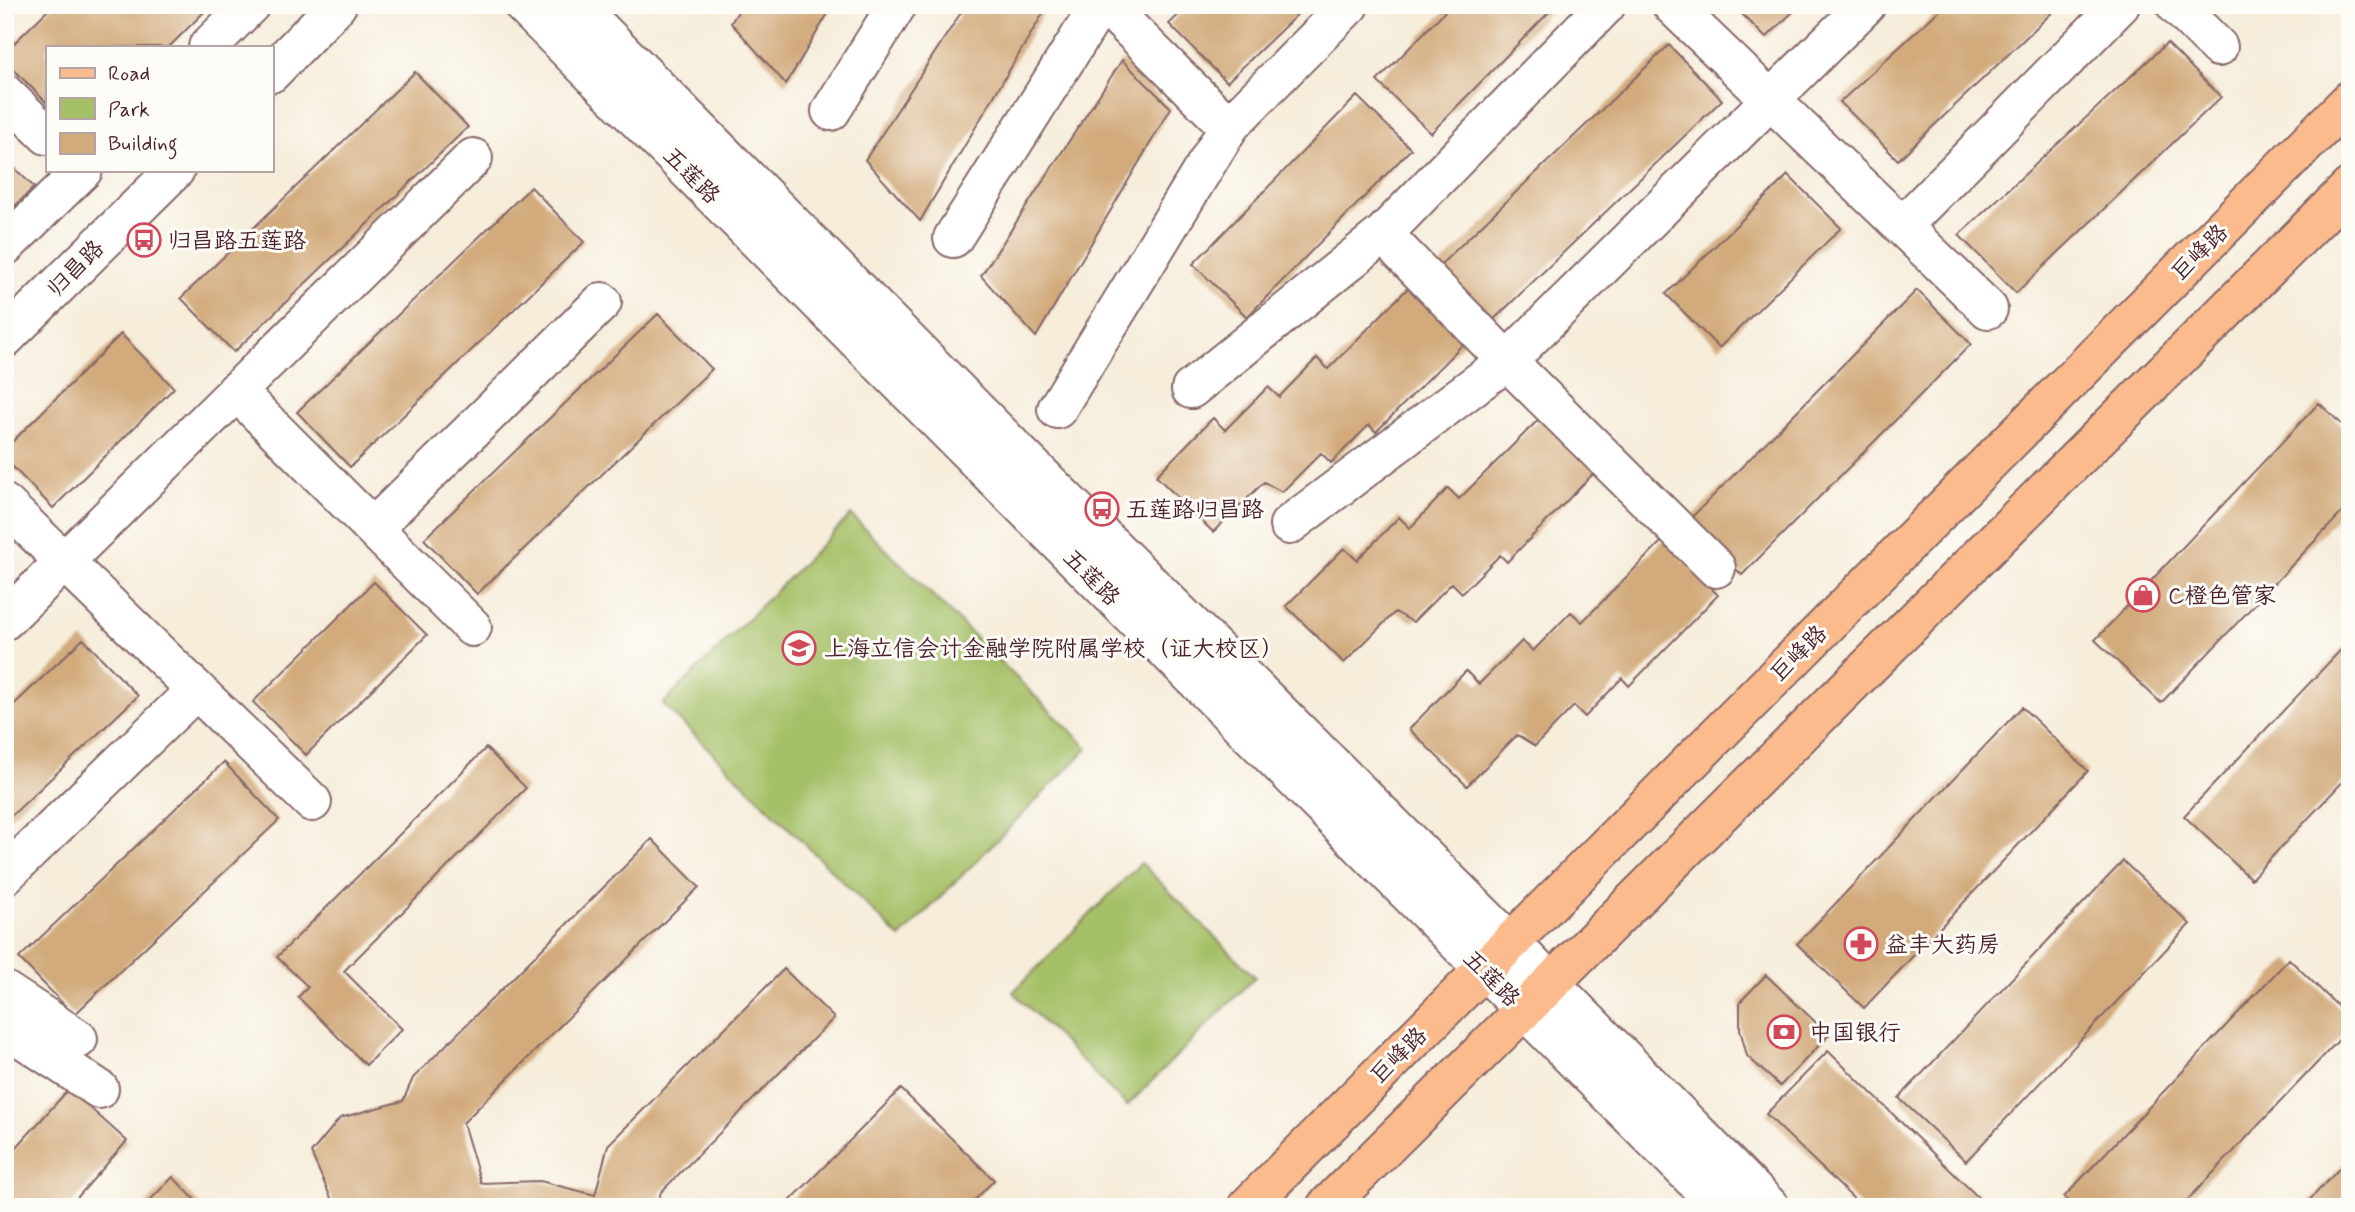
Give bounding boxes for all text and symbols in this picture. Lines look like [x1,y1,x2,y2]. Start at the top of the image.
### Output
legend [46,46,273,172]
text: Road [108,60,150,88]
text: Park [108,96,150,124]
text: Building [108,130,178,160]
street label: 五莲路 [656,141,726,211]
street label: 巨峰路 [2165,218,2235,288]
bus stop icon: 归昌路五莲路 [125,221,163,259]
place label: 归昌路五莲路 [168,227,306,257]
street label: 归昌路 [41,234,111,304]
bus stop icon: 五莲路归昌路 [1083,490,1121,528]
place label: 五莲路归昌路 [1126,496,1264,526]
street label: 五莲路 [1056,543,1126,613]
shop icon: C橙色管家 [2124,576,2162,614]
place label: C橙色管家 [2168,582,2276,612]
street label: 巨峰路 [1764,619,1834,689]
school or university icon: 上海立信会计金融学院附属学校（证大校区） [780,629,818,667]
place label: 上海立信会计金融学院附属学校（证大校区） [824,635,1284,665]
pharmacy icon: 益丰大药房 [1842,925,1880,963]
place label: 益丰大药房 [1885,931,2000,961]
street label: 五莲路 [1456,944,1526,1014]
bank icon: 中国银行 [1765,1013,1803,1051]
place label: 中国银行 [1809,1019,1901,1049]
street label: 巨峰路 [1364,1021,1434,1091]

